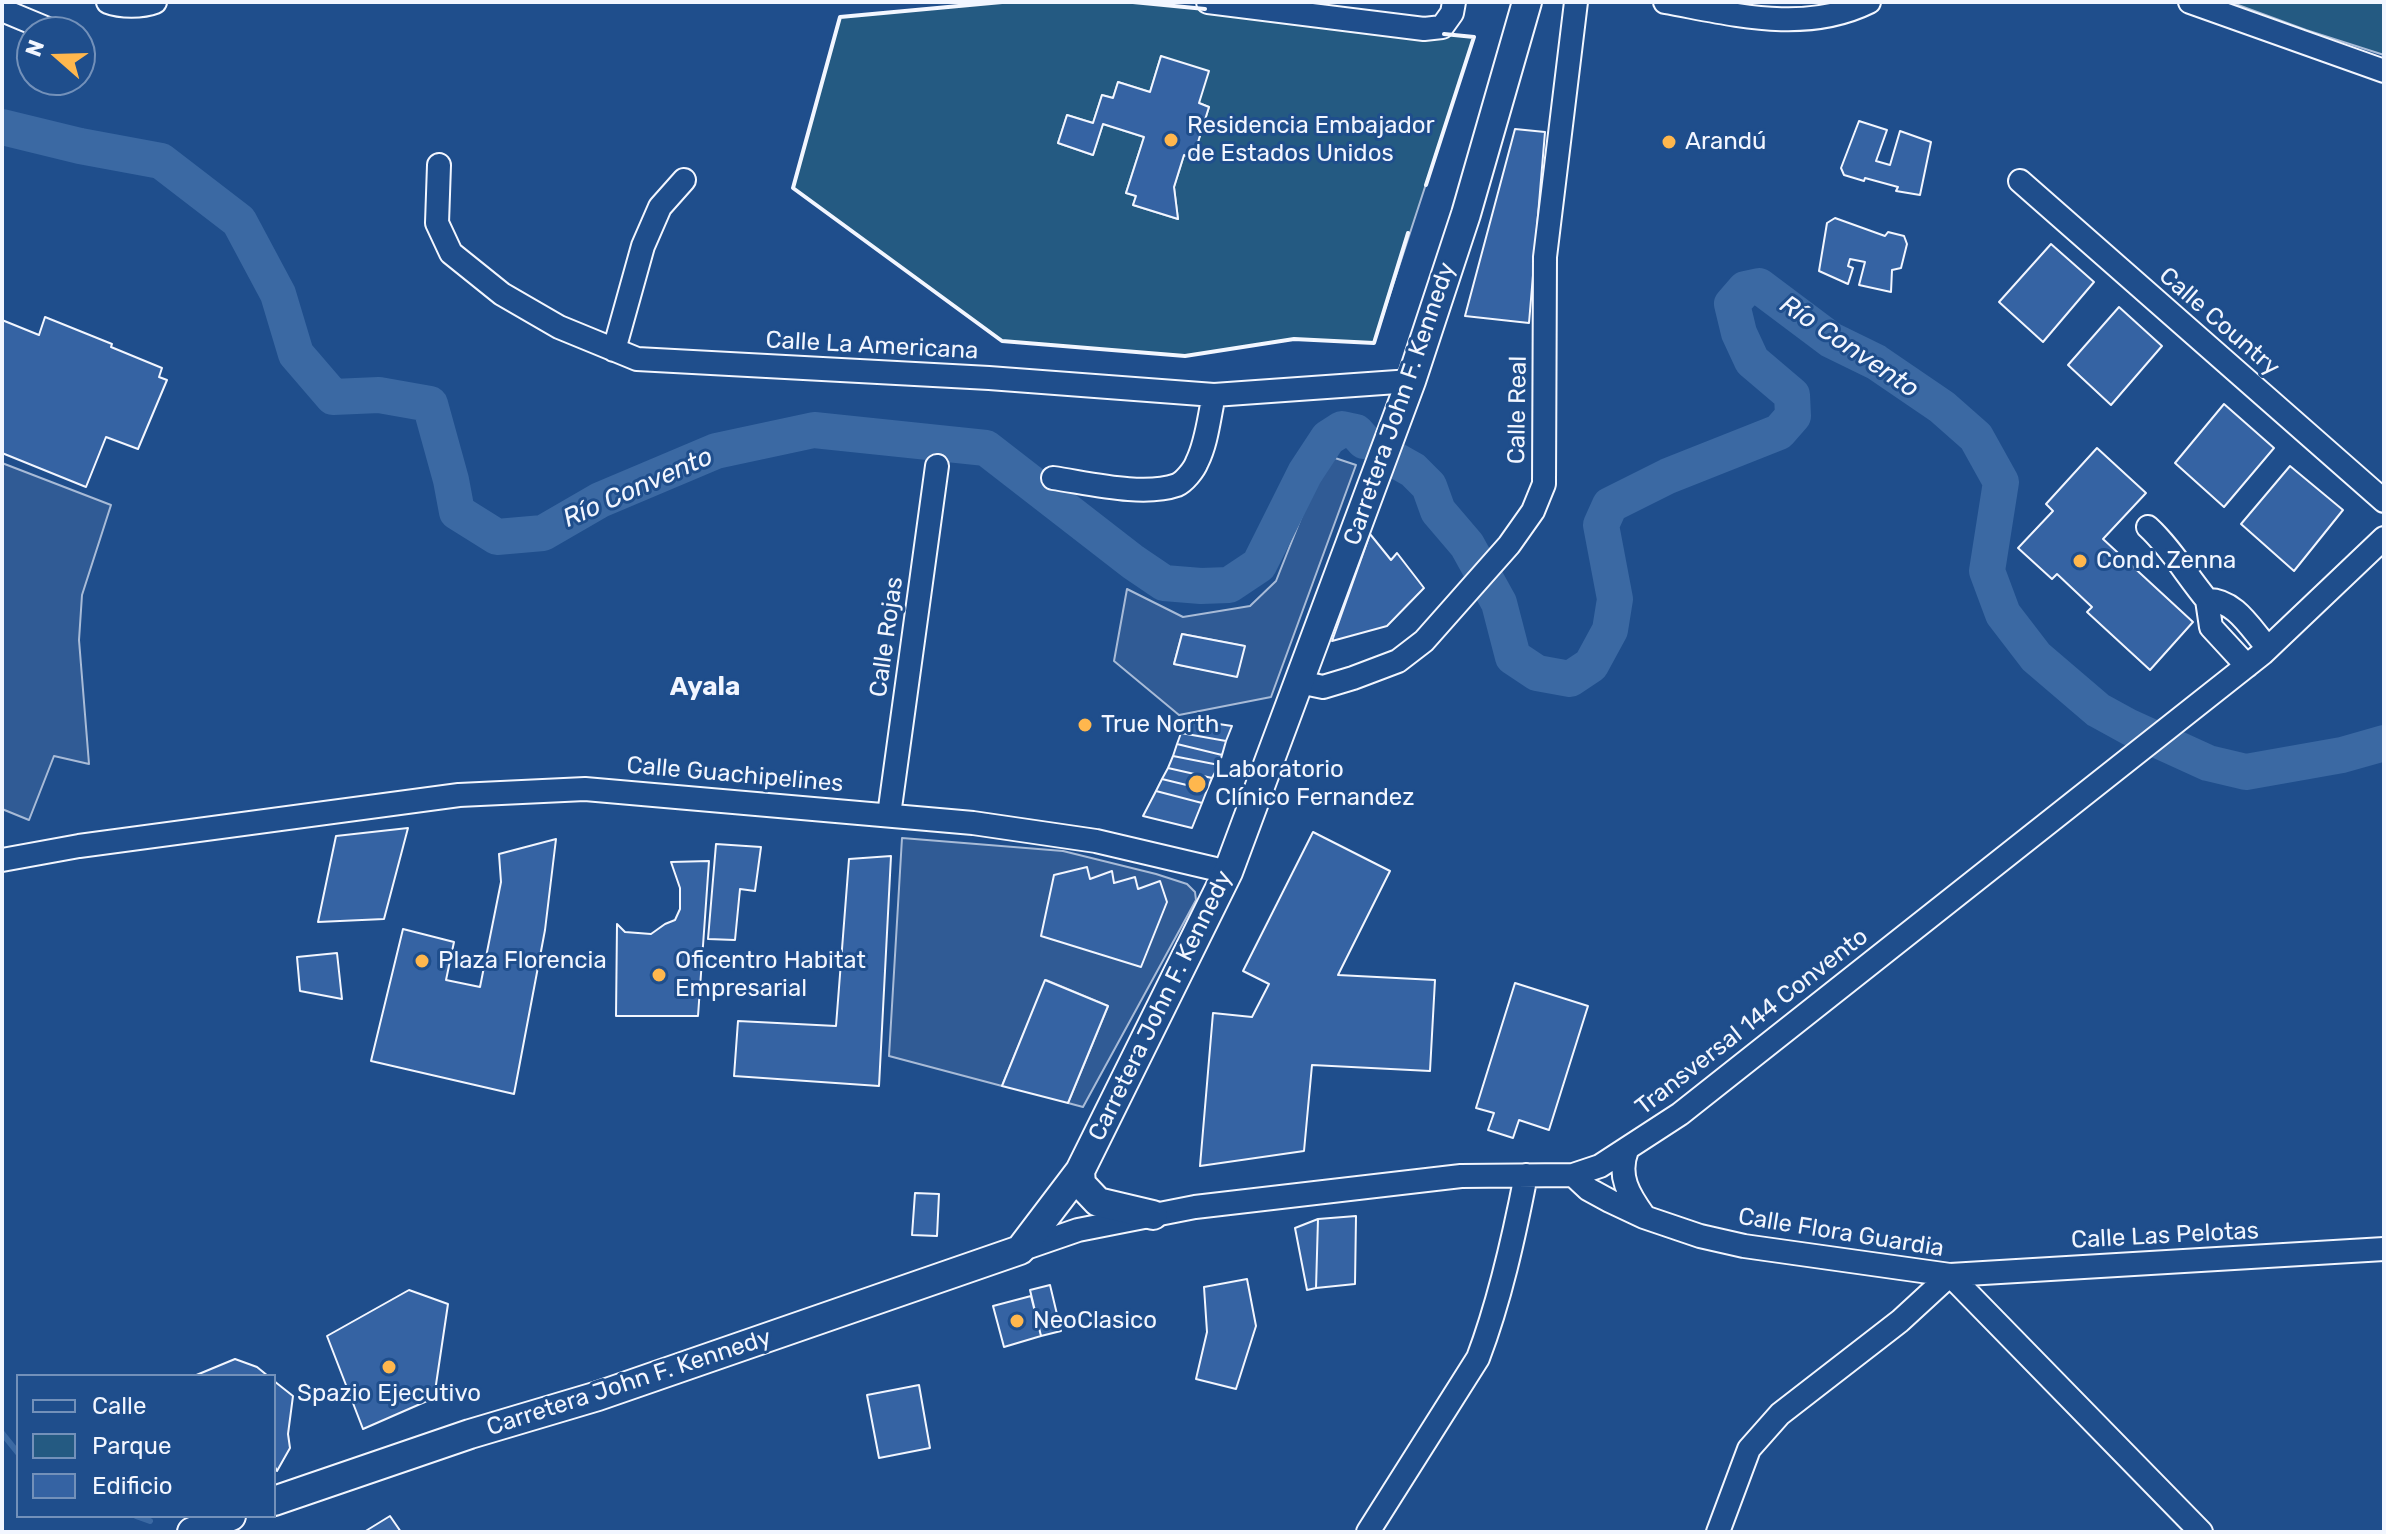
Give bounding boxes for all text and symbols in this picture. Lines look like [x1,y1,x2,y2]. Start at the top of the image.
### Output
north arrow [16,16,96,96]
text: N [19,36,50,60]
place label: Residencia Embajador de Estados Unidos [1187,112,1435,168]
place label: Arandú [1685,128,1767,156]
marker: Residencia Embajador de Estados Unidos [1162,131,1180,149]
marker: Arandú [1660,133,1678,151]
street label: Carretera John F. Kennedy [1338,259,1462,549]
street label: Calle Country [2153,262,2285,382]
water label: Río Convento [1774,289,1924,405]
street label: Calle La Americana [765,326,979,366]
street label: Calle Real [1503,356,1533,464]
water label: Río Convento [558,441,718,535]
place label: Cond. Zenna [2096,547,2236,575]
marker: Cond. Zenna [2071,552,2089,570]
street label: Calle Rojas [864,575,910,699]
district label: Ayala [670,671,740,703]
place label: True North [1101,711,1219,739]
marker: True North [1076,716,1094,734]
street label: Calle Guachipelines [625,751,845,799]
place label: Laboratorio Clínico Fernandez [1215,756,1414,812]
marker: Laboratorio Clínico Fernandez [1186,773,1208,795]
street label: Carretera John F. Kennedy [1083,866,1239,1146]
street label: Transversal 144 Convento [1630,922,1874,1122]
place label: Plaza Florencia [438,947,607,975]
place label: Oficentro Habitat Empresarial [675,947,866,1003]
marker: Plaza Florencia [413,952,431,970]
marker: Oficentro Habitat Empresarial [650,966,668,984]
street label: Calle Flora Guardia [1736,1202,1946,1264]
street label: Calle Las Pelotas [2070,1217,2260,1255]
place label: NeoClasico [1033,1307,1157,1335]
marker: NeoClasico [1008,1312,1026,1330]
street label: Carretera John F. Kennedy [483,1323,775,1443]
marker: Spazio Ejecutivo [380,1358,398,1376]
legend [16,1374,276,1518]
place label: Spazio Ejecutivo [297,1380,481,1408]
text: Calle [92,1392,146,1420]
text: Parque [92,1432,171,1460]
text: Edificio [92,1472,173,1500]

